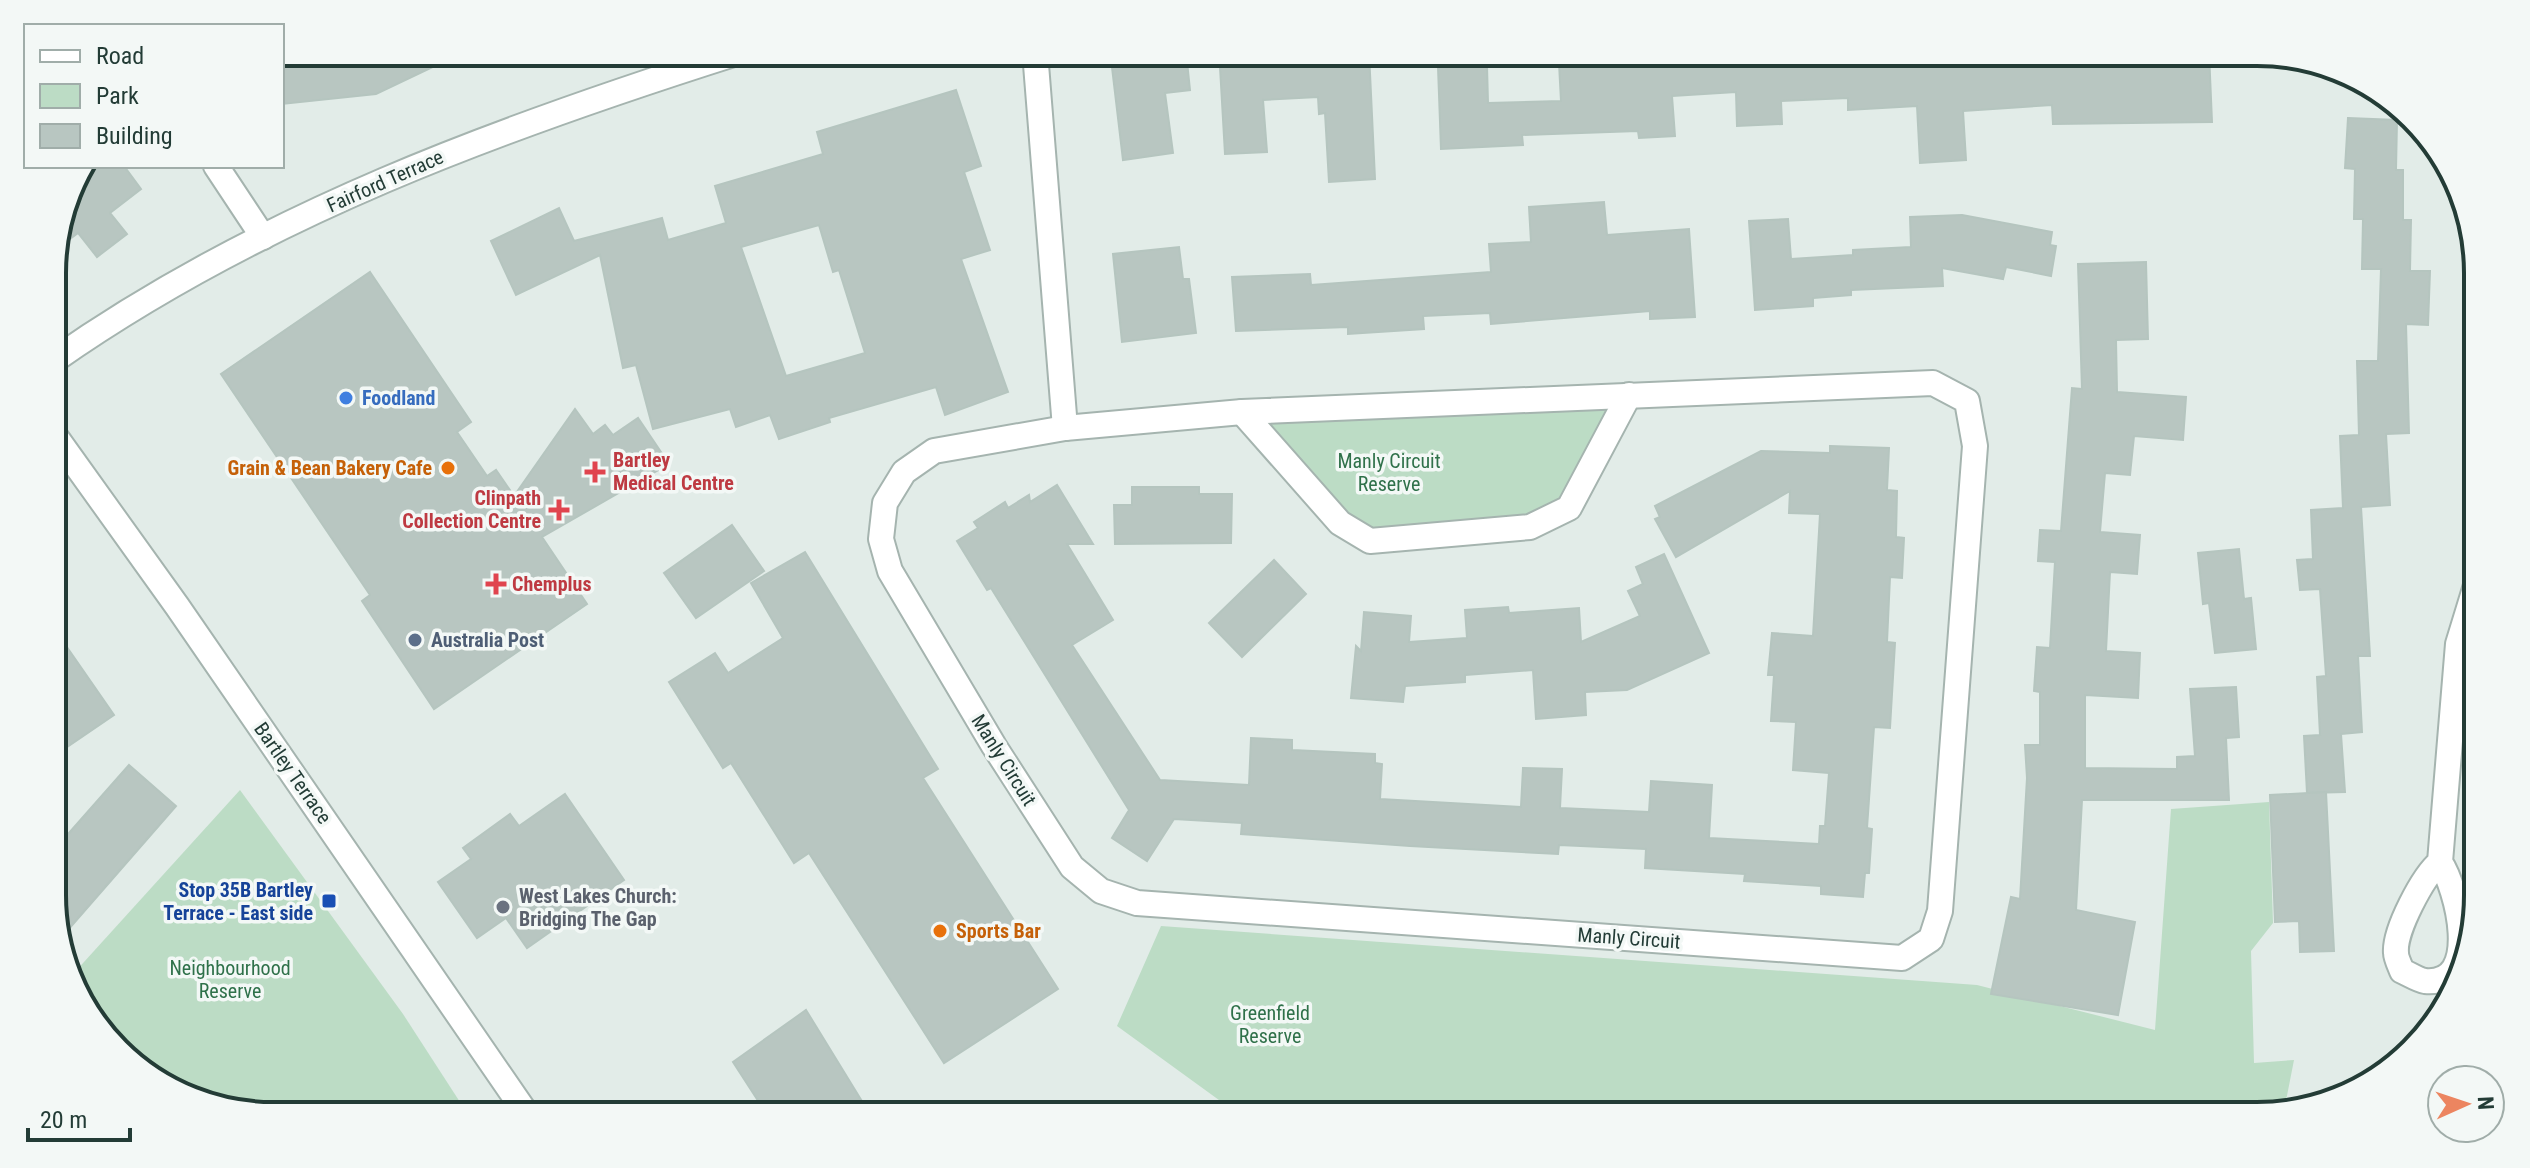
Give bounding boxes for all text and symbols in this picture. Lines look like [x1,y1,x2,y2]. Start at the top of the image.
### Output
legend [24,24,284,168]
text: Road [96,42,144,70]
text: Park [96,82,139,110]
text: Building [96,122,173,150]
street label: Fairford Terrace [323,145,447,217]
place label: Foodland [362,386,435,410]
marker: Foodland [337,389,355,407]
place label: Bartley Medical Centre [613,448,734,495]
park label: Manly Circuit Reserve [1337,449,1441,496]
place label: Grain & Bean Bakery Cafe [228,456,432,480]
marker: Grain & Bean Bakery Cafe [439,459,457,477]
marker: Bartley Medical Centre [584,461,606,483]
place label: Clinpath Collection Centre [402,486,541,533]
marker: Clinpath Collection Centre [548,499,570,521]
place label: Chemplus [512,572,592,596]
marker: Chemplus [487,575,505,593]
place label: Australia Post [431,628,544,652]
marker: Australia Post [406,631,424,649]
street label: Manly Circuit [966,710,1042,810]
street label: Bartley Terrace [249,718,337,828]
place label: Stop 35B Bartley Terrace - East side [163,878,313,925]
place label: West Lakes Church: Bridging The Gap [519,884,677,931]
marker: Stop 35B Bartley Terrace - East side [320,892,338,910]
marker: West Lakes Church: Bridging The Gap [494,898,512,916]
place label: Sports Bar [956,919,1041,943]
marker: Sports Bar [931,922,949,940]
street label: Manly Circuit [1577,922,1681,954]
park label: Neighbourhood Reserve [169,956,291,1003]
park label: Greenfield Reserve [1230,1001,1310,1048]
north arrow [2426,1064,2506,1144]
scale bar [28,1092,130,1142]
text: N [2473,1096,2498,1110]
text: 20 m [40,1106,87,1134]

